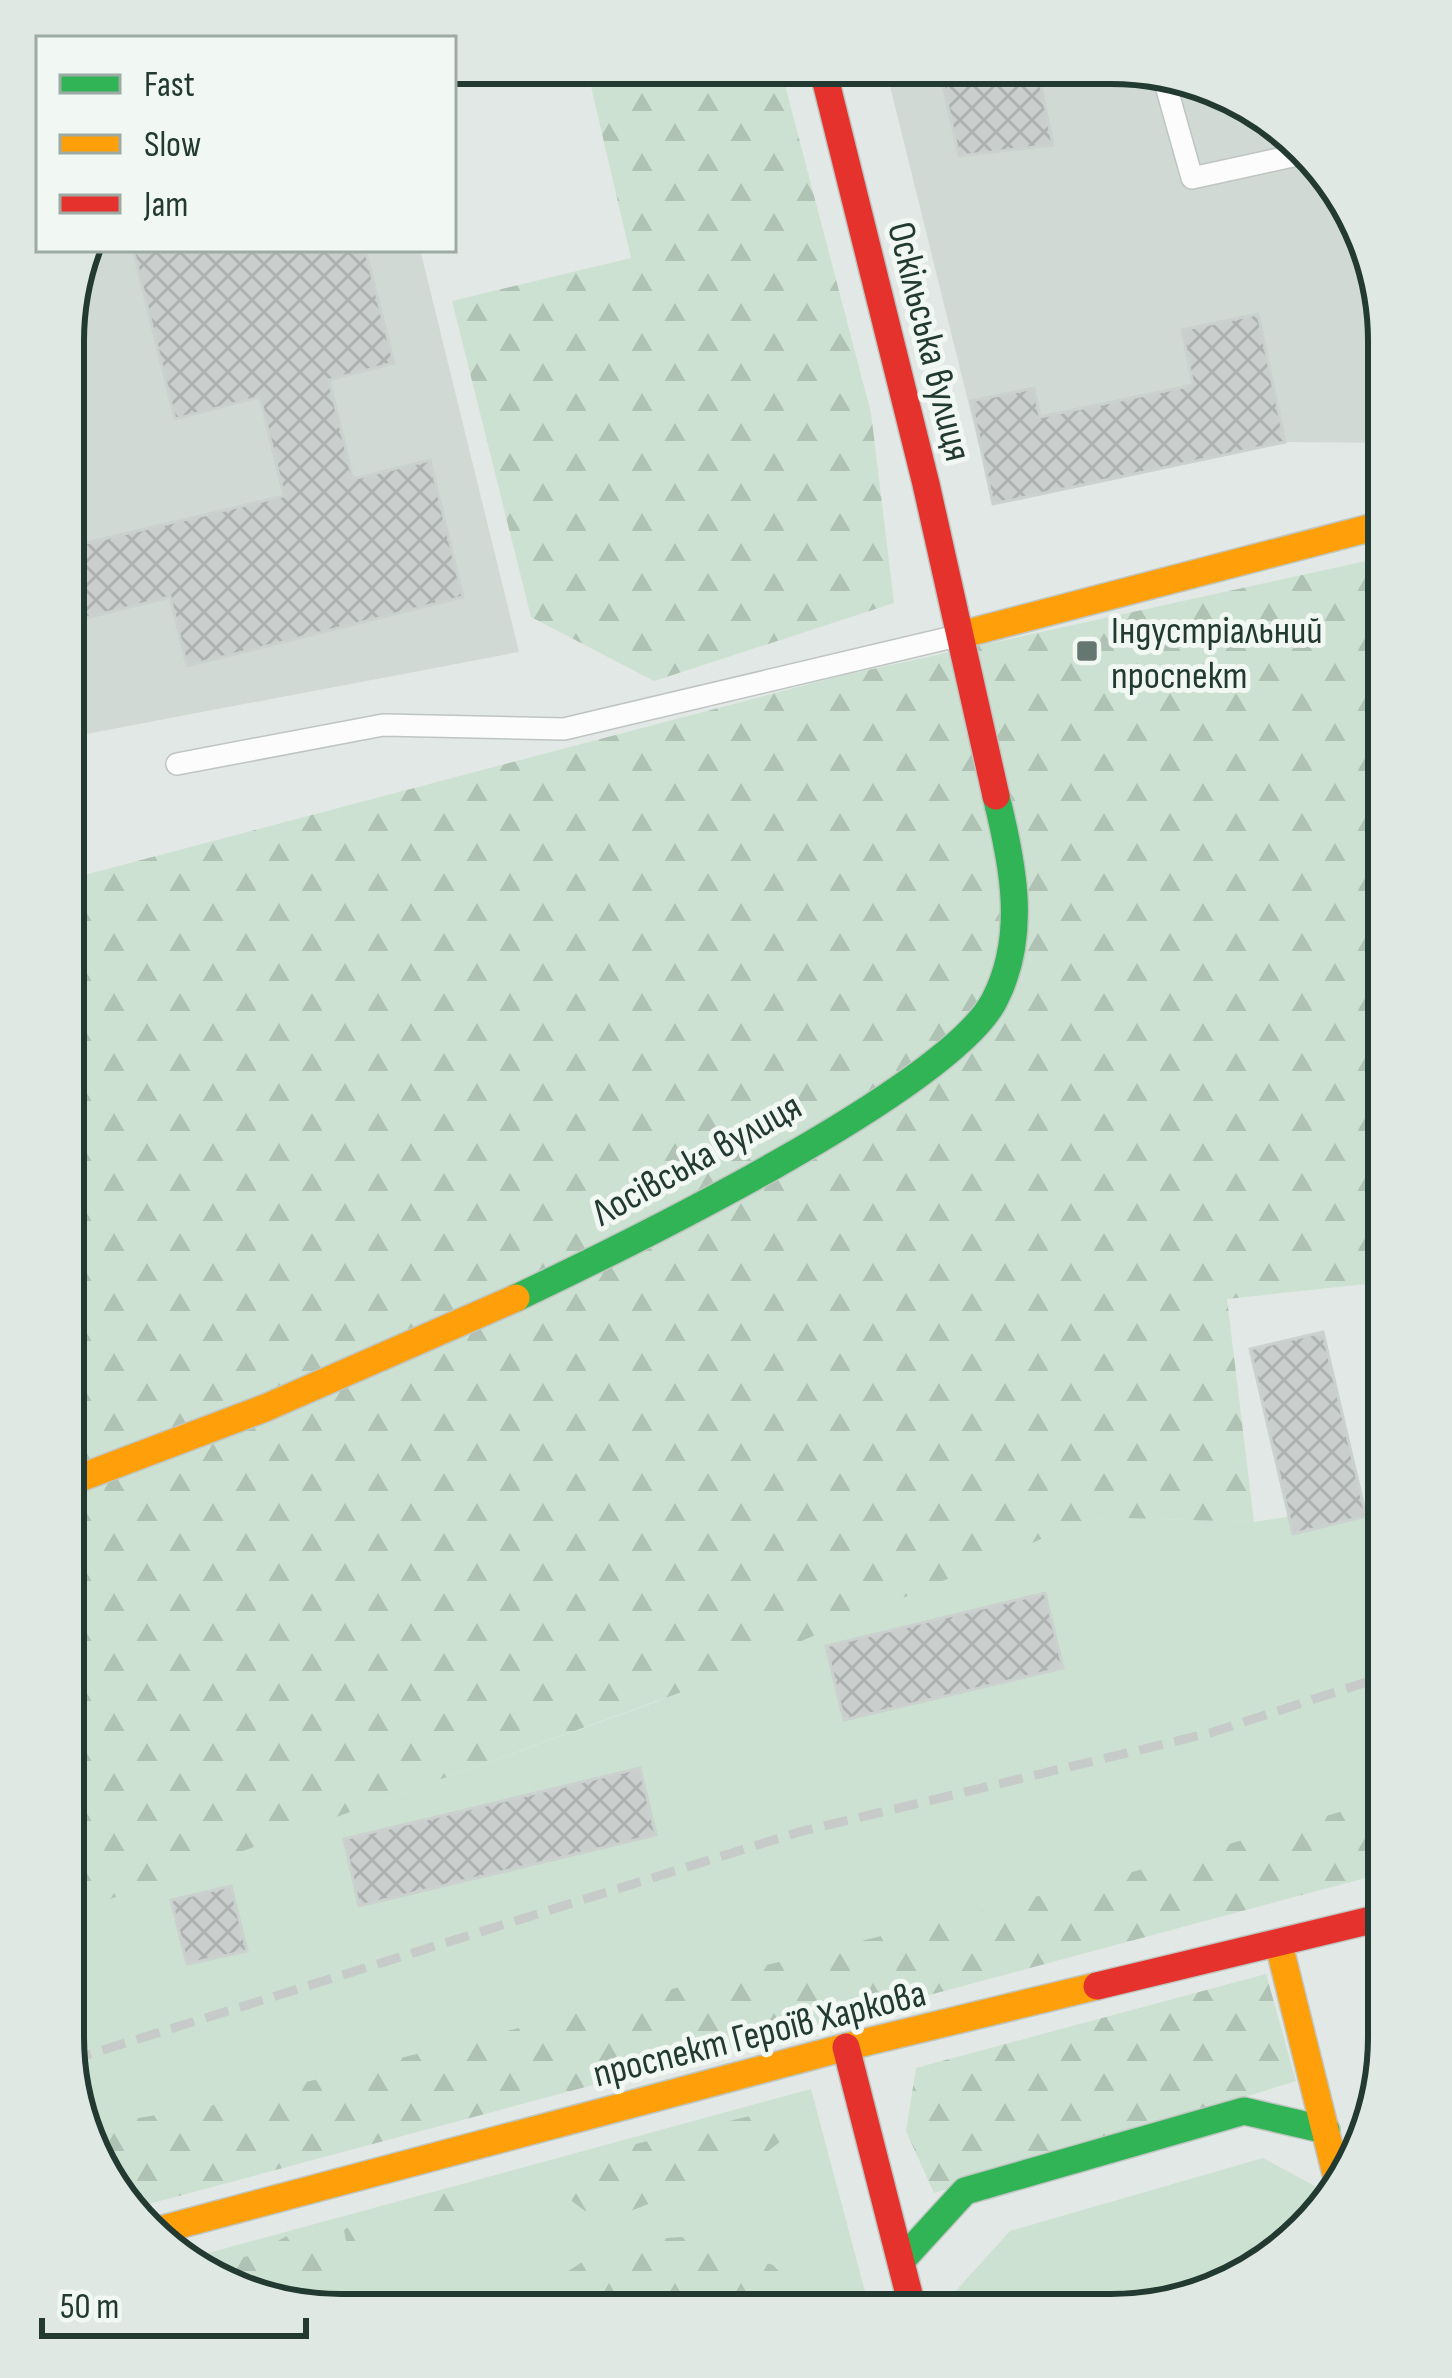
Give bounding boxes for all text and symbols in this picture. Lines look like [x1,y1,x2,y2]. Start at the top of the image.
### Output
legend [36,36,456,252]
text: Fast [144,64,195,107]
text: Slow [144,124,201,167]
text: Jam [143,184,188,227]
street label: Оскільська вулиця [876,217,981,466]
place label: Індустріальний проспект [1111,608,1323,700]
marker: Індустріальний проспект [1074,638,1100,664]
street label: Лосівська вулиця [584,1083,810,1237]
street label: проспект Героїв Харкова [588,1970,931,2098]
scale bar [42,2264,306,2338]
text: 50 m [60,2286,119,2329]

